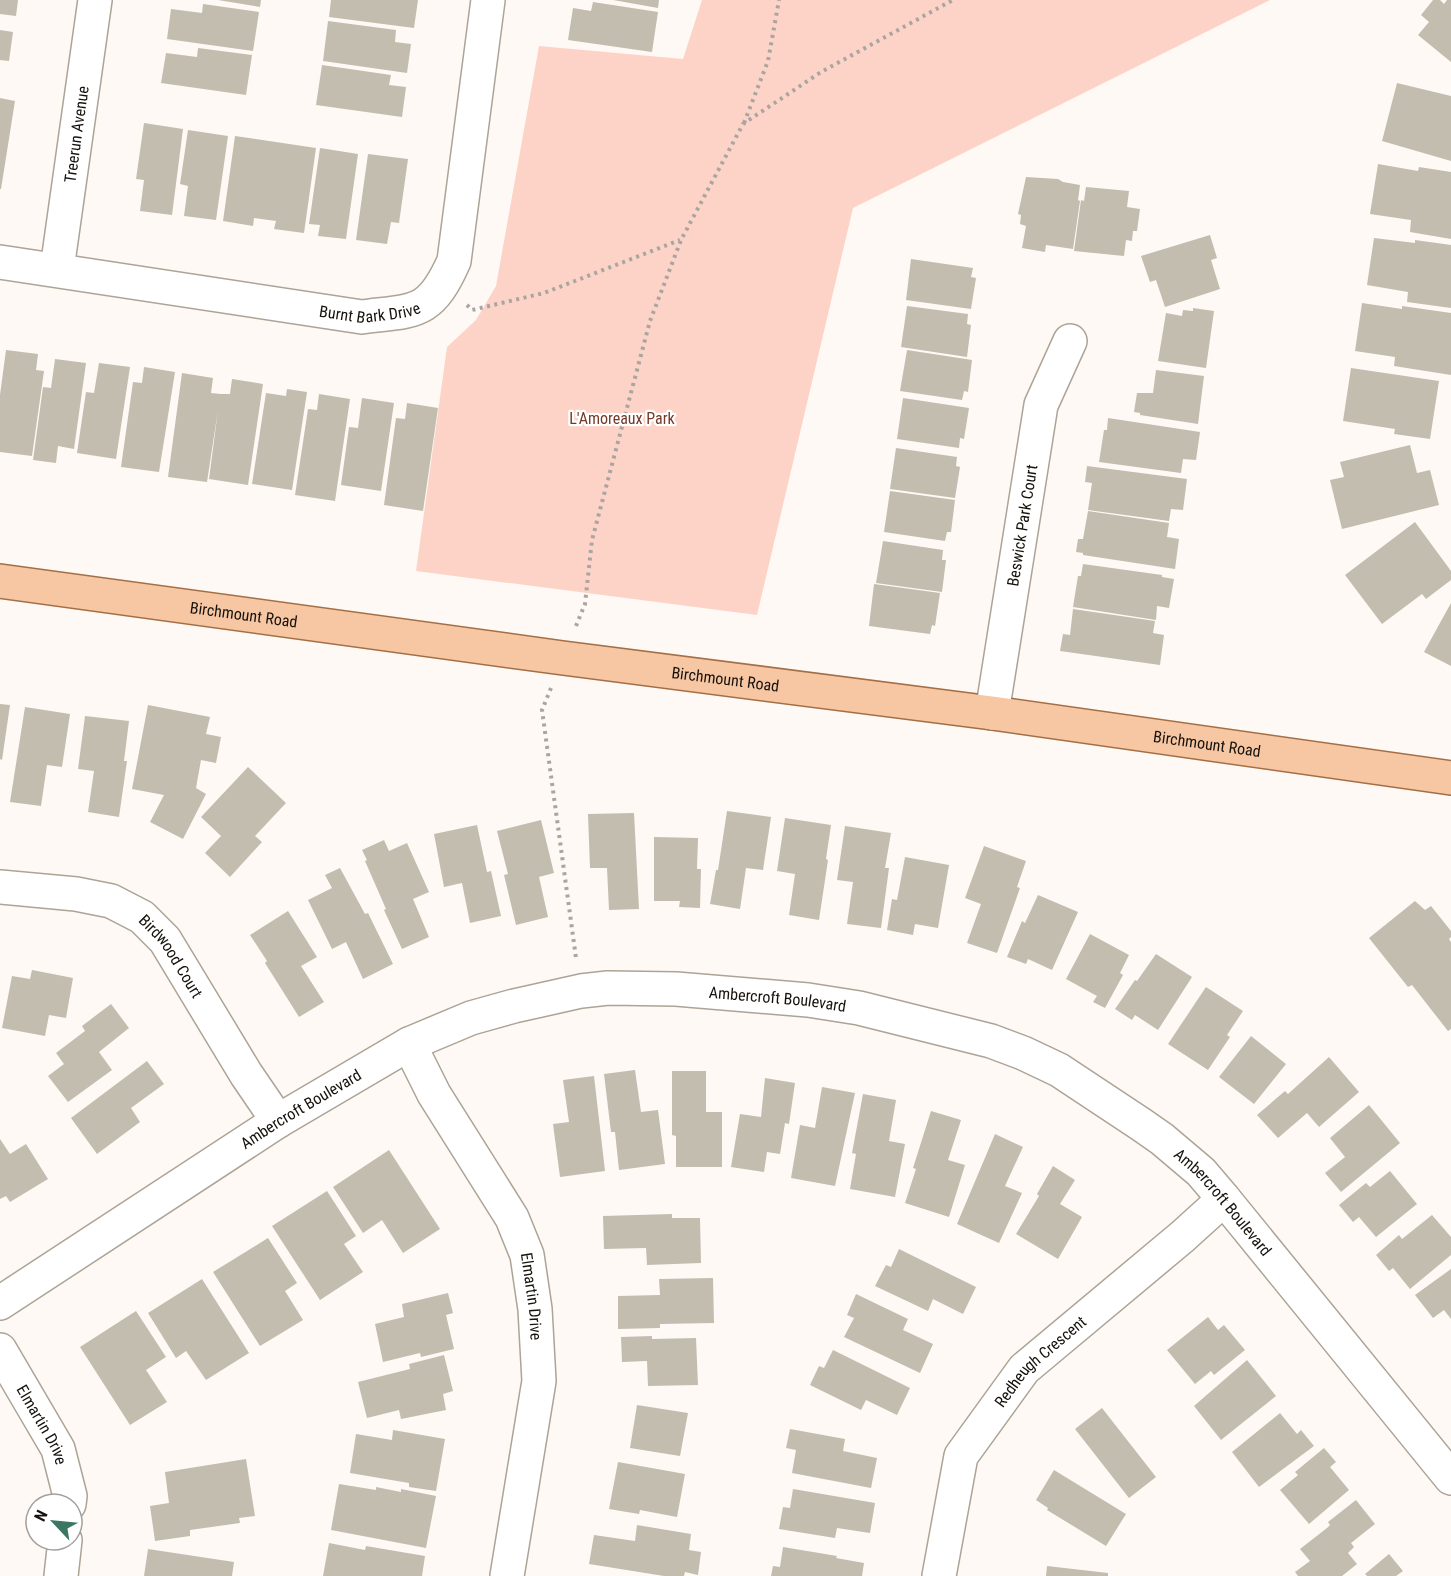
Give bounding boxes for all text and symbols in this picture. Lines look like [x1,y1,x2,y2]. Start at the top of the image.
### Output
street label: Treerun Avenue [60,85,92,184]
street label: Burnt Bark Drive [318,298,423,327]
park label: L'Amoreaux Park [569,409,676,428]
street label: Beswick Park Court [1003,463,1041,588]
street label: Birchmount Road [189,598,299,631]
street label: Birchmount Road [670,663,780,695]
street label: Birchmount Road [1152,726,1262,760]
street label: Birdwood Court [135,910,207,1001]
street label: Ambercroft Boulevard [708,982,847,1015]
street label: Ambercroft Boulevard [237,1065,364,1153]
street label: Ambercroft Boulevard [1170,1144,1276,1259]
street label: Elmartin Drive [517,1251,546,1341]
street label: Redheugh Crescent [990,1312,1090,1411]
street label: Elmartin Drive [13,1381,71,1466]
north arrow [24,1492,84,1552]
text: N [30,1507,52,1524]

